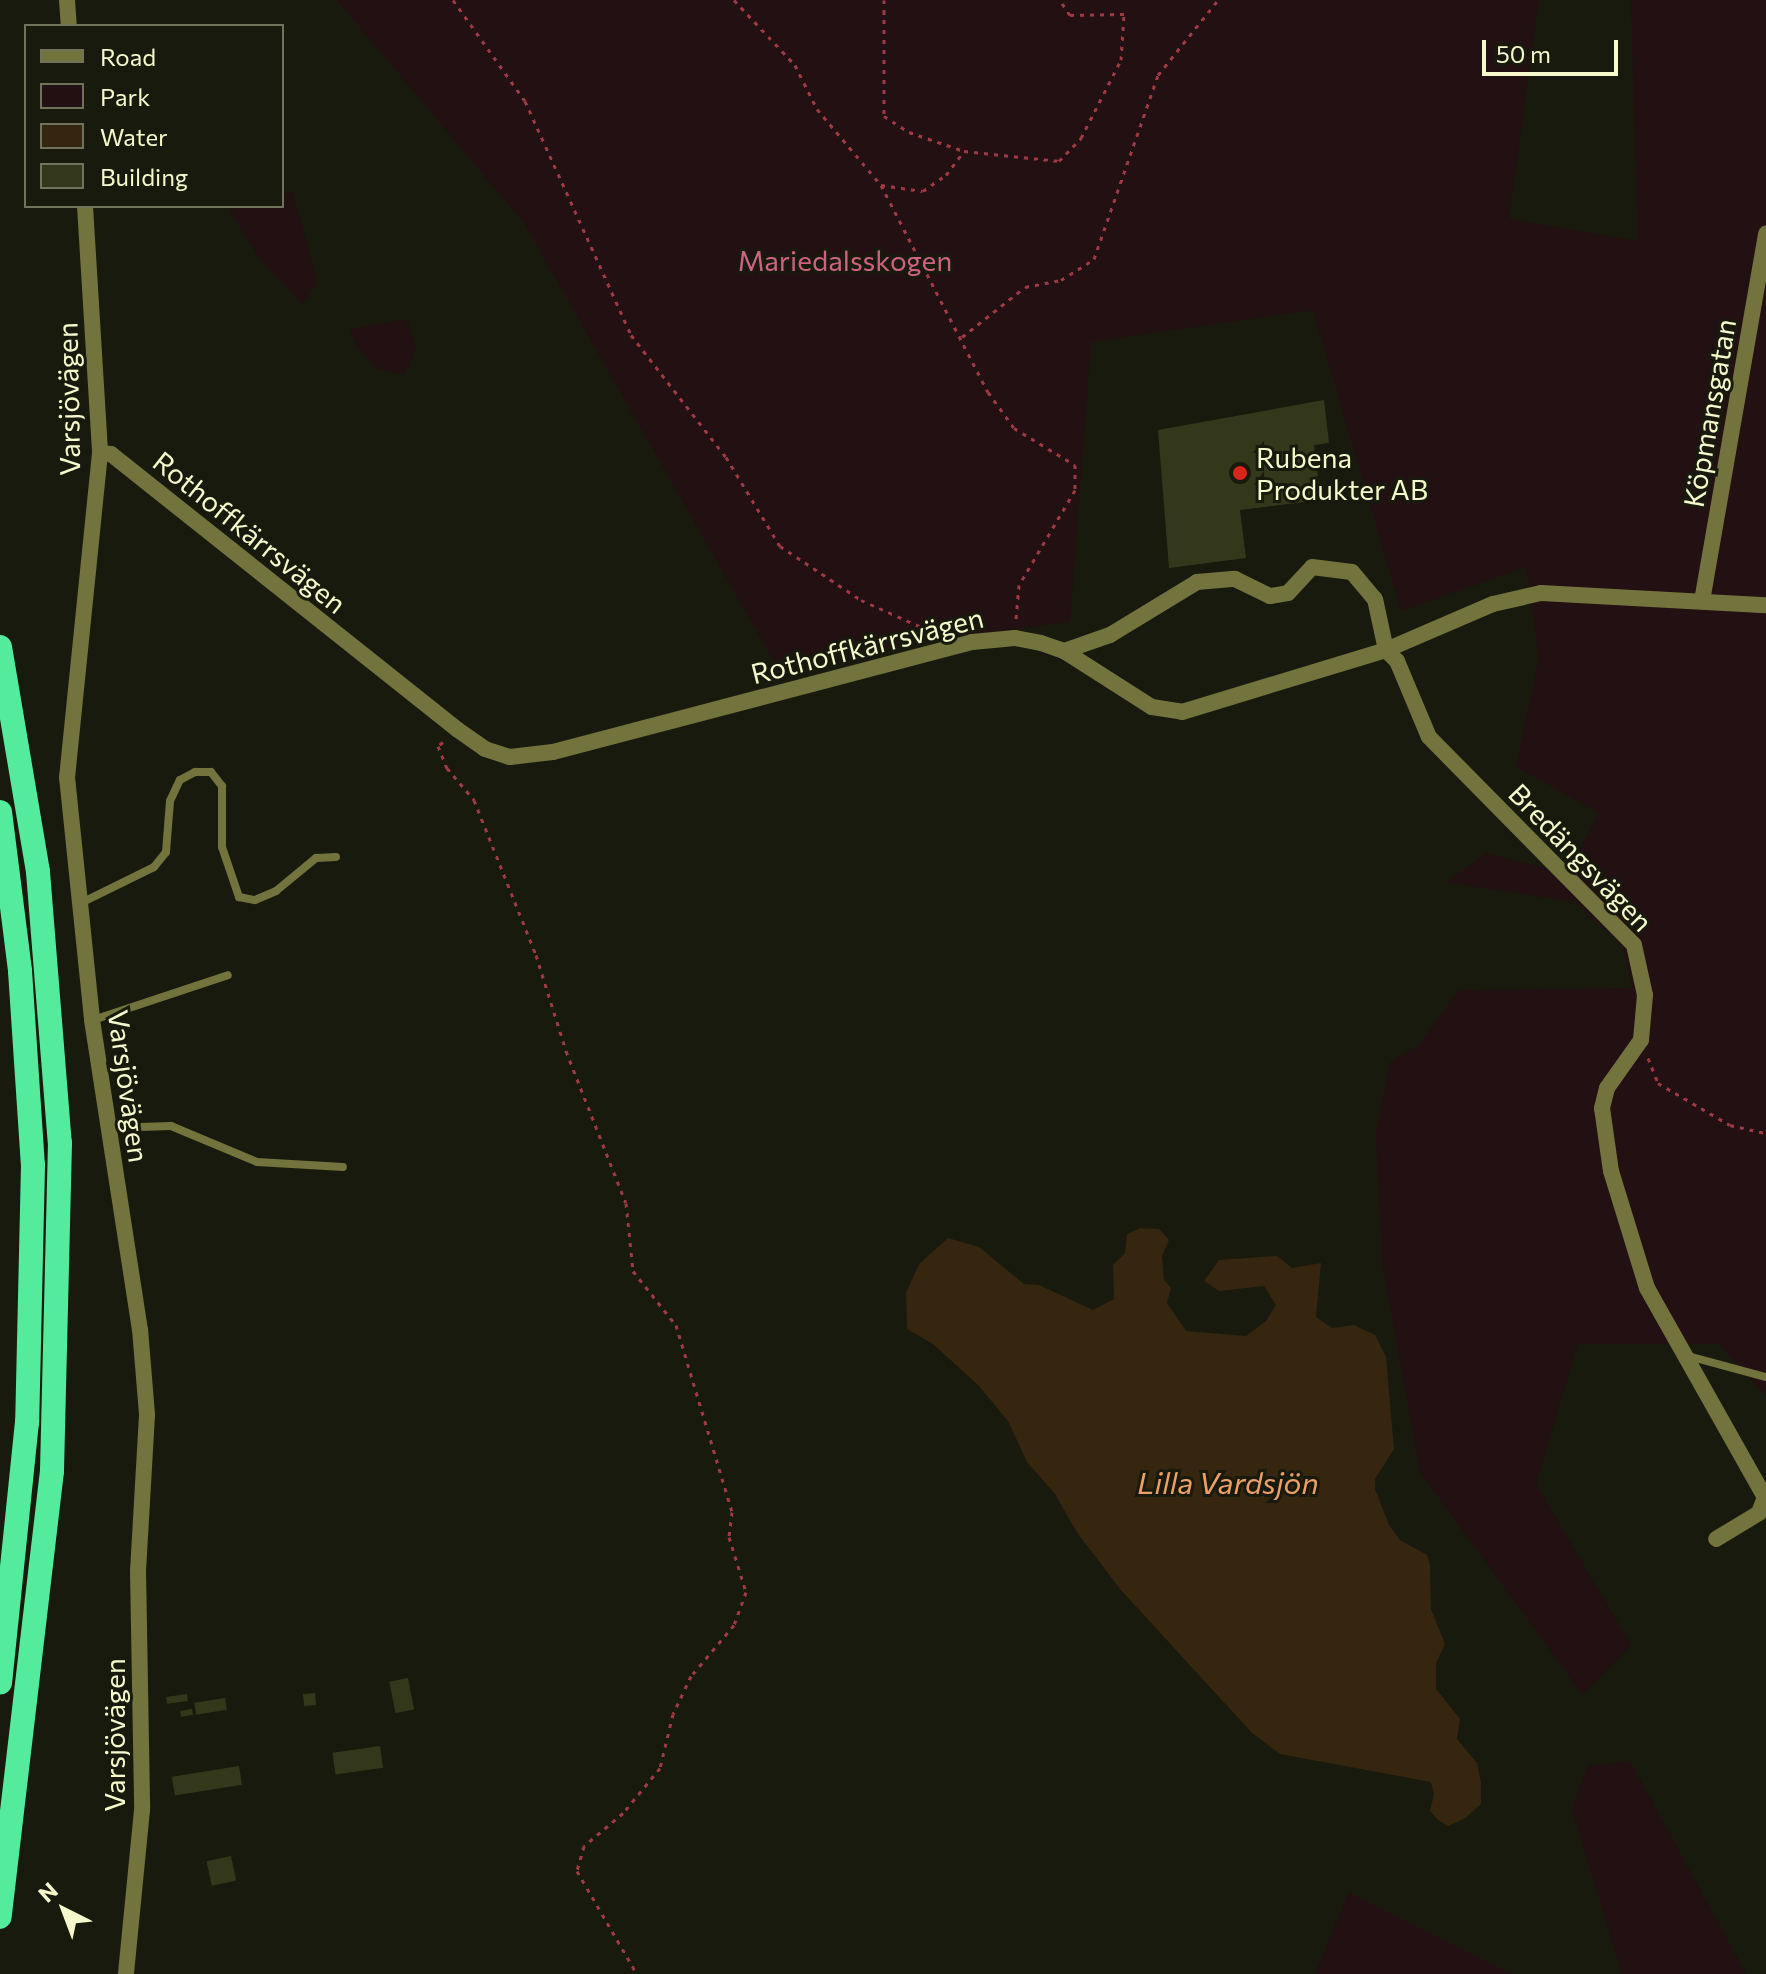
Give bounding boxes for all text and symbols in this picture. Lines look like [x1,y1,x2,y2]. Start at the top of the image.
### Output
legend [24,24,284,208]
scale bar [1486,24,1622,74]
text: 50 m [1496,39,1551,68]
text: Road [100,42,156,71]
text: Park [100,82,150,111]
text: Water [100,122,168,151]
text: Building [100,162,188,191]
park label: Mariedalsskogen [738,243,952,277]
street label: Köpmansgatan [1676,316,1742,510]
street label: Varsjövägen [50,322,86,476]
place label: Rubena Produkter AB [1256,440,1428,506]
street label: Rothoffkärrsvägen [147,444,353,620]
marker: Rubena Produkter AB [1231,464,1249,482]
street label: Rothoffkärrsvägen [747,600,987,690]
street label: Bredängsvägen [1502,776,1660,938]
street label: Varsjövägen [102,1008,156,1164]
water label: Lilla Vardsjön [1137,1464,1319,1500]
street label: Varsjövägen [97,1658,131,1812]
north arrow [24,1870,104,1950]
text: N [32,1876,63,1907]

